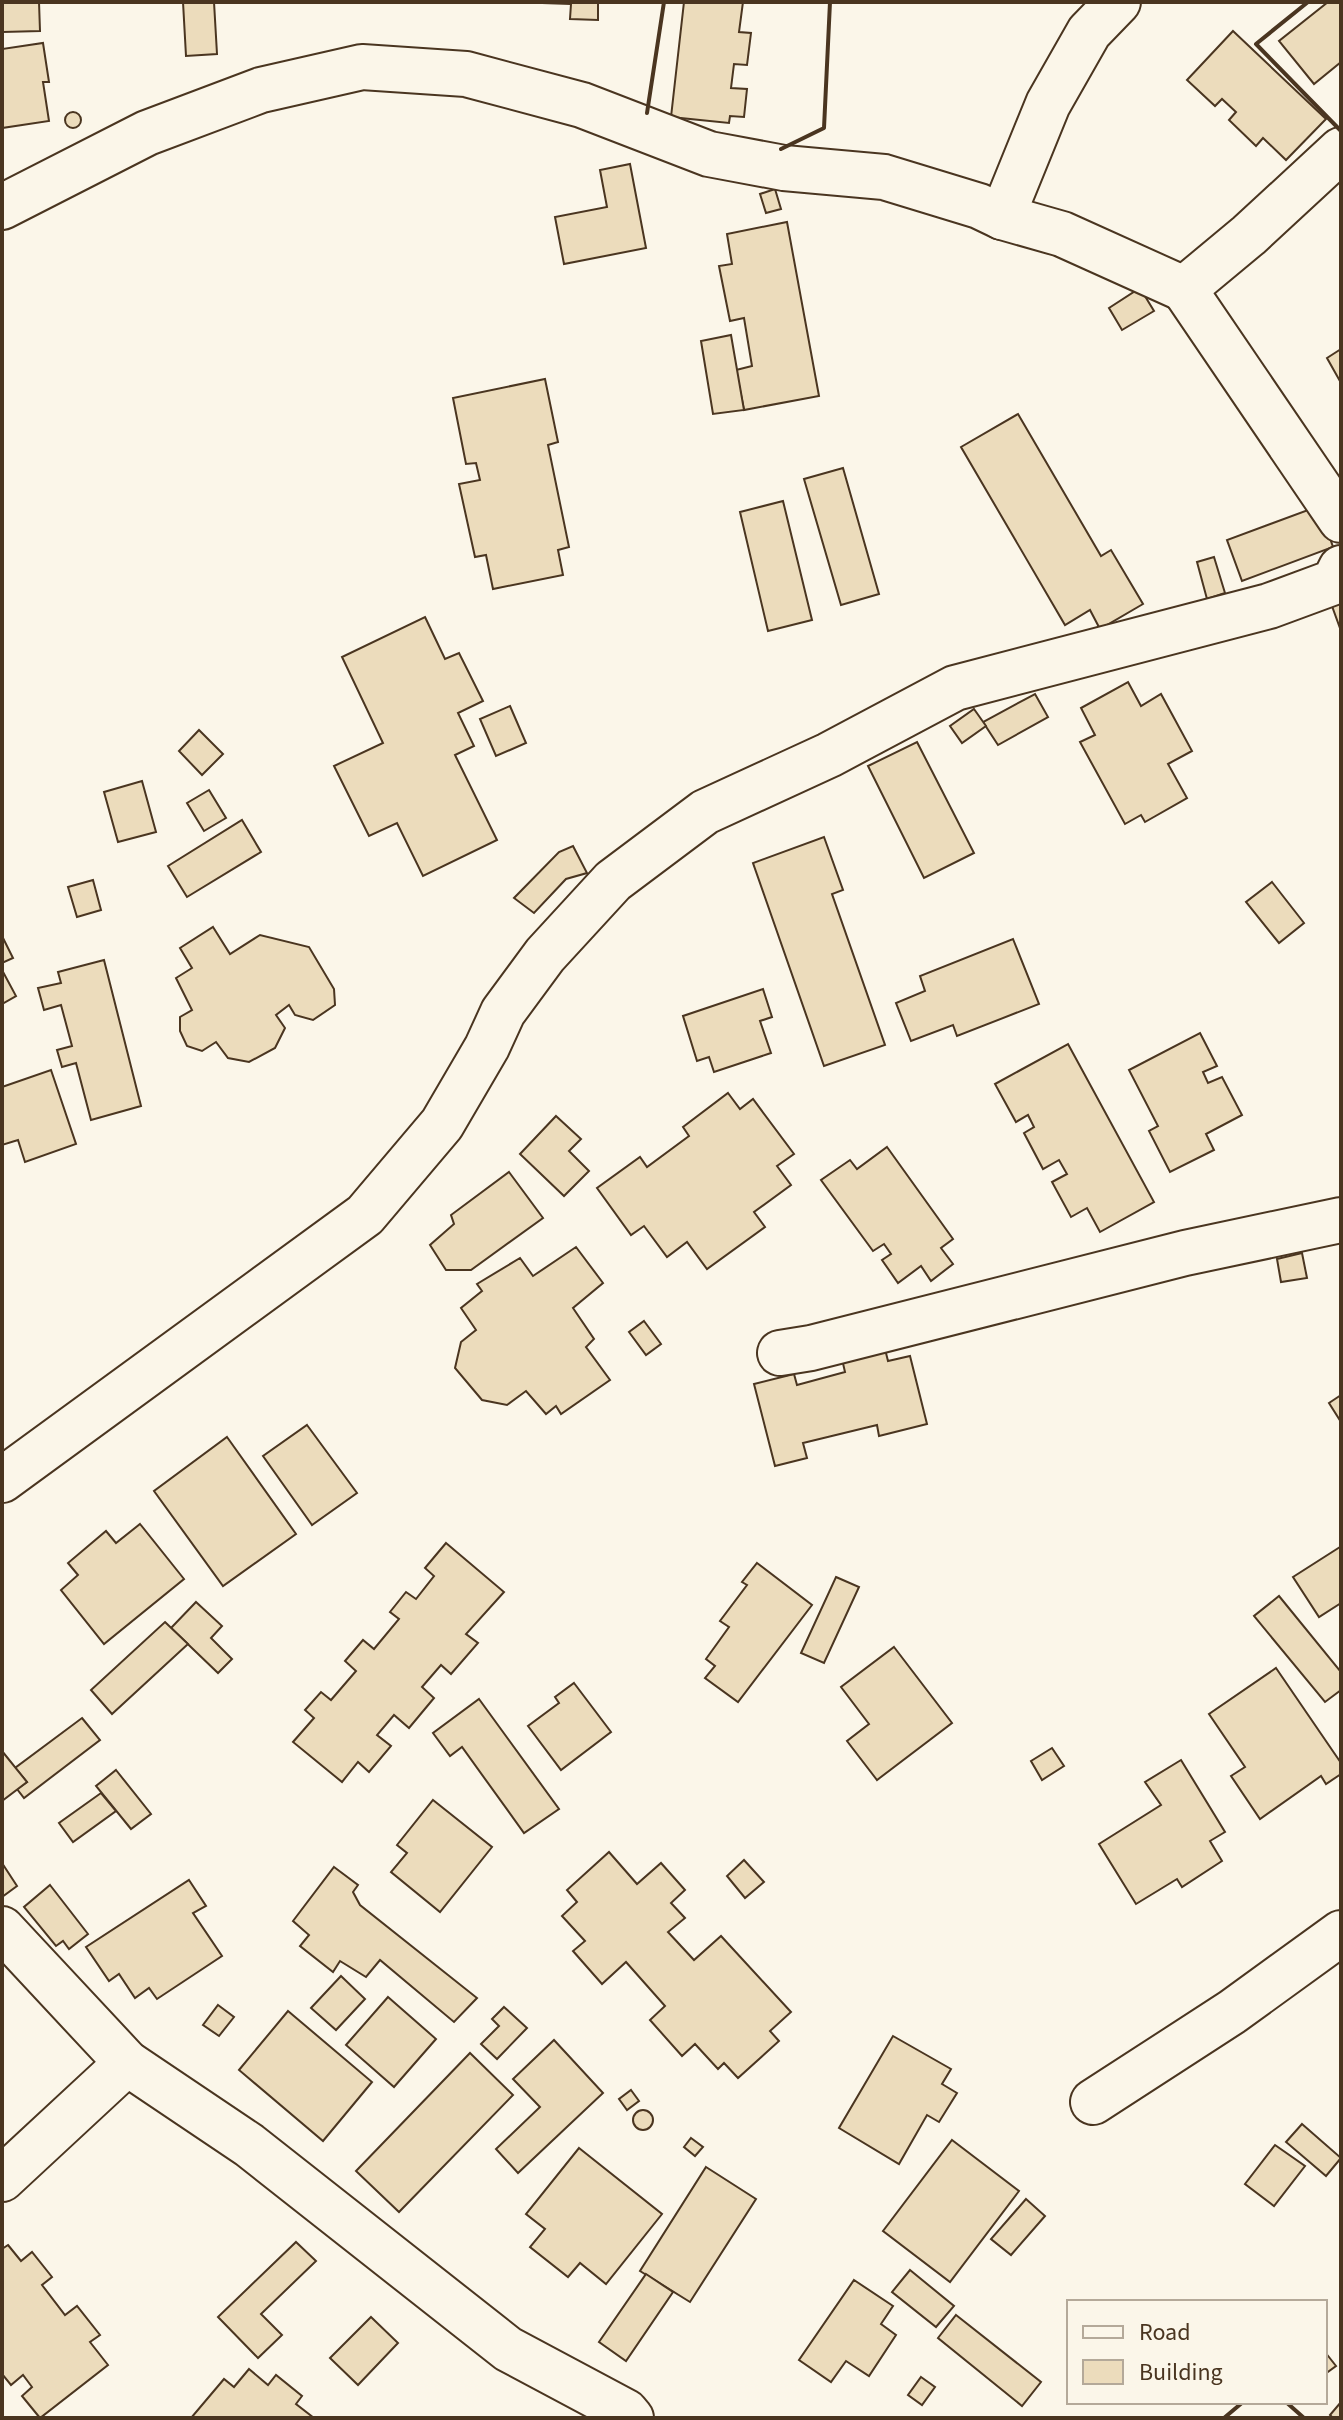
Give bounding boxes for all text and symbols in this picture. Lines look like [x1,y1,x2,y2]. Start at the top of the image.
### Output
legend [1067,2300,1327,2404]
text: Road [1139,2315,1191,2350]
text: Building [1139,2355,1223,2390]

